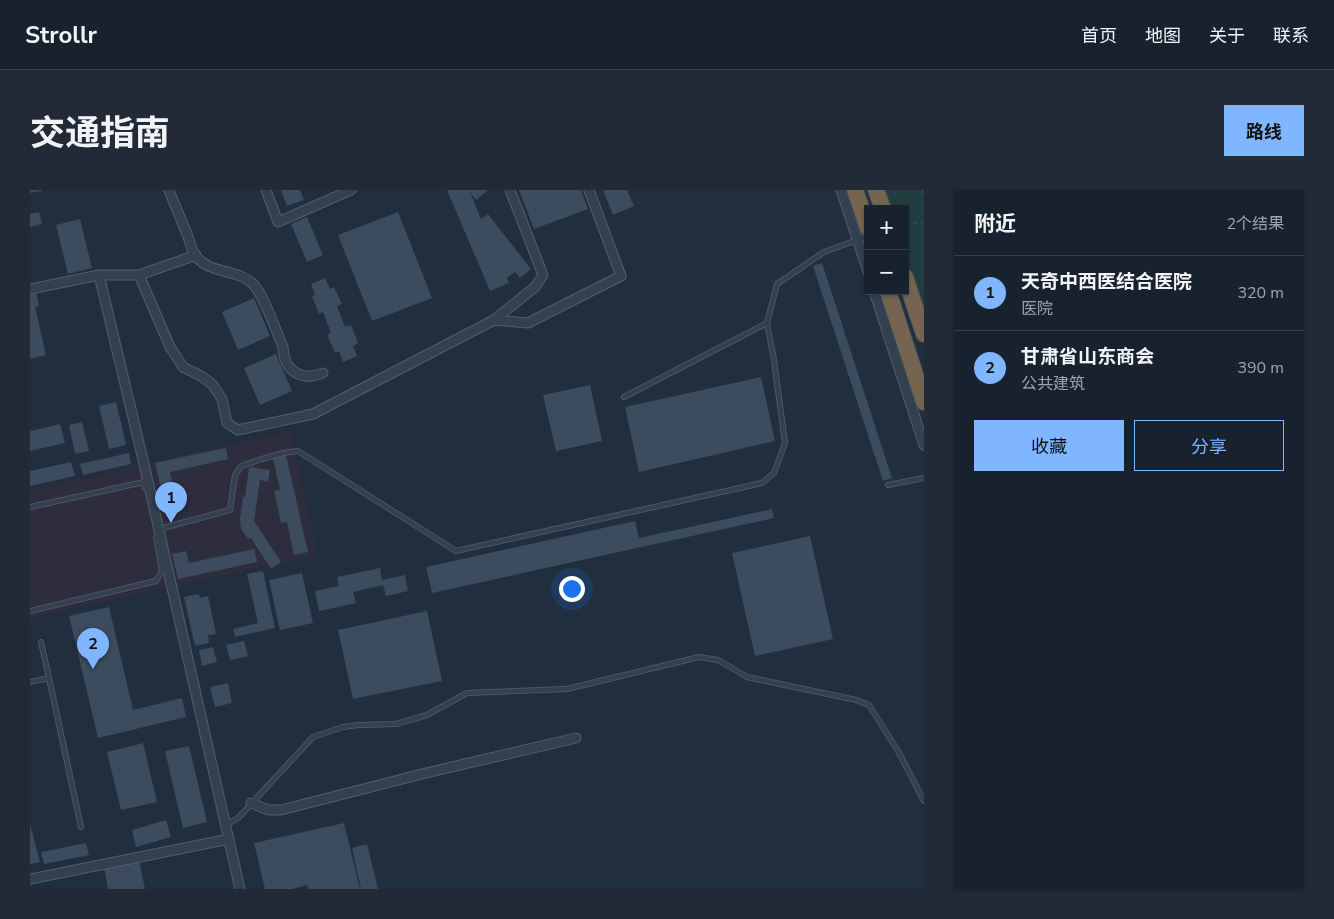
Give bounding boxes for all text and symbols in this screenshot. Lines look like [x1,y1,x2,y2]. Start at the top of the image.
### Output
text: Strollr [25,19,97,51]
text: 首页 [1081,24,1117,48]
text: 地图 [1145,24,1181,48]
text: 关于 [1209,24,1245,48]
text: 联系 [1273,24,1309,48]
button: 路线 [1224,105,1304,156]
text: 交通指南 [30,110,170,157]
map controls [864,205,909,295]
button: + [864,205,909,250]
text: 附近 [974,210,1016,238]
text: 2个结果 [1226,213,1284,235]
button: − [864,250,909,295]
text: 天奇中西医结合医院 [1021,269,1192,295]
text: 1 [985,282,995,304]
text: 320 m [1237,282,1284,304]
text: 医院 [1021,298,1053,320]
text: 甘肃省山东商会 [1021,344,1154,370]
text: 2 [985,357,995,379]
text: 390 m [1237,357,1284,379]
text: 公共建筑 [1021,373,1085,395]
button: 收藏 [974,420,1124,471]
button: 分享 [1134,420,1284,471]
pin: 1 [155,482,187,523]
your location [559,576,585,602]
pin: 2 [77,628,109,669]

